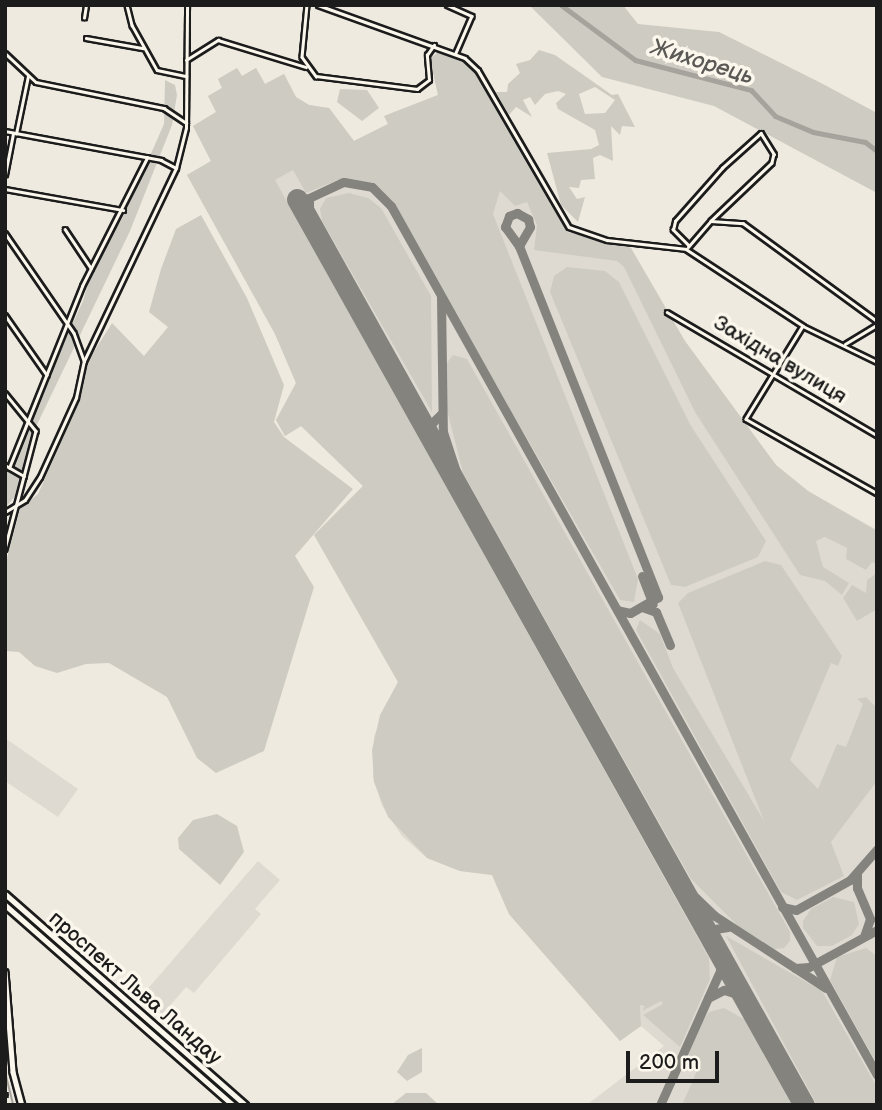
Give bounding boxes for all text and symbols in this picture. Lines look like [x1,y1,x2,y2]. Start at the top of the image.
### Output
water label: Жихорець [647,33,757,91]
street label: Західна вулиця [709,310,851,410]
street label: проспект Льва Ландау [43,906,227,1070]
scale bar [630,1036,723,1080]
text: 200 m [639,1050,699,1075]

